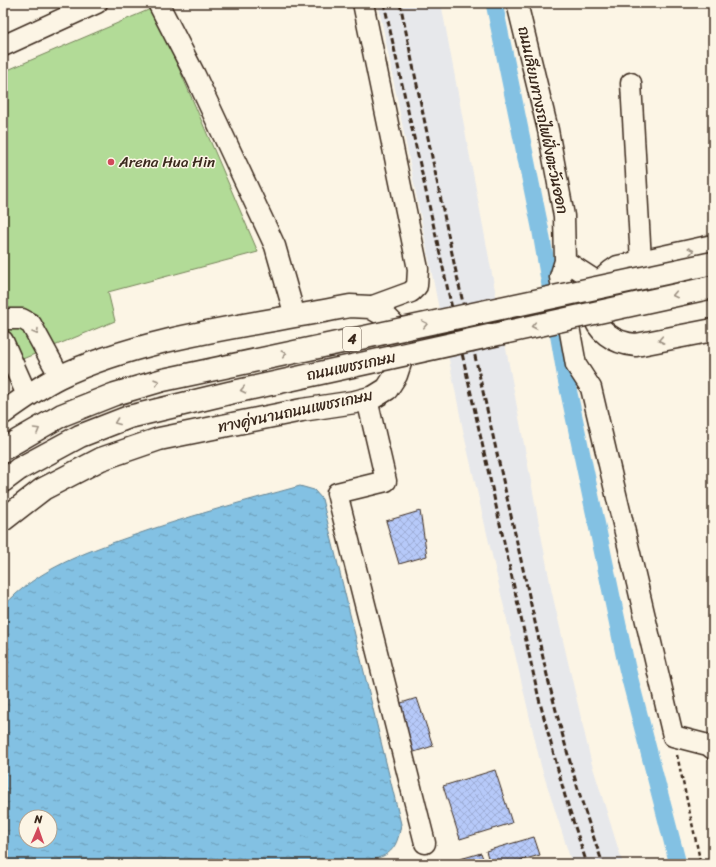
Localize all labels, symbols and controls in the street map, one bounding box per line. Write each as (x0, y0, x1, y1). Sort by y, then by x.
street label: ถนนเลียบทางรถไฟฝั่งตะวันออก (510, 24, 576, 216)
place label: Arena Hua Hin (118, 149, 215, 175)
marker: Arena Hua Hin (106, 157, 116, 167)
one-way arrow (688, 247, 694, 255)
one-way arrow (672, 291, 678, 299)
one-way arrow (422, 321, 428, 329)
one-way arrow (531, 322, 537, 330)
road number: 4 (343, 327, 361, 351)
one-way arrow (31, 328, 38, 335)
one-way arrow (658, 335, 664, 344)
street label: ถนนเพชรเกษม (304, 344, 399, 388)
one-way arrow (281, 350, 287, 358)
one-way arrow (153, 378, 160, 387)
street label: ทางคู่ขนานถนนเพชรเกษม (215, 382, 376, 440)
one-way arrow (240, 386, 246, 394)
one-way arrow (114, 417, 121, 425)
one-way arrow (33, 427, 40, 434)
north arrow (18, 809, 58, 849)
text: N (33, 810, 43, 829)

